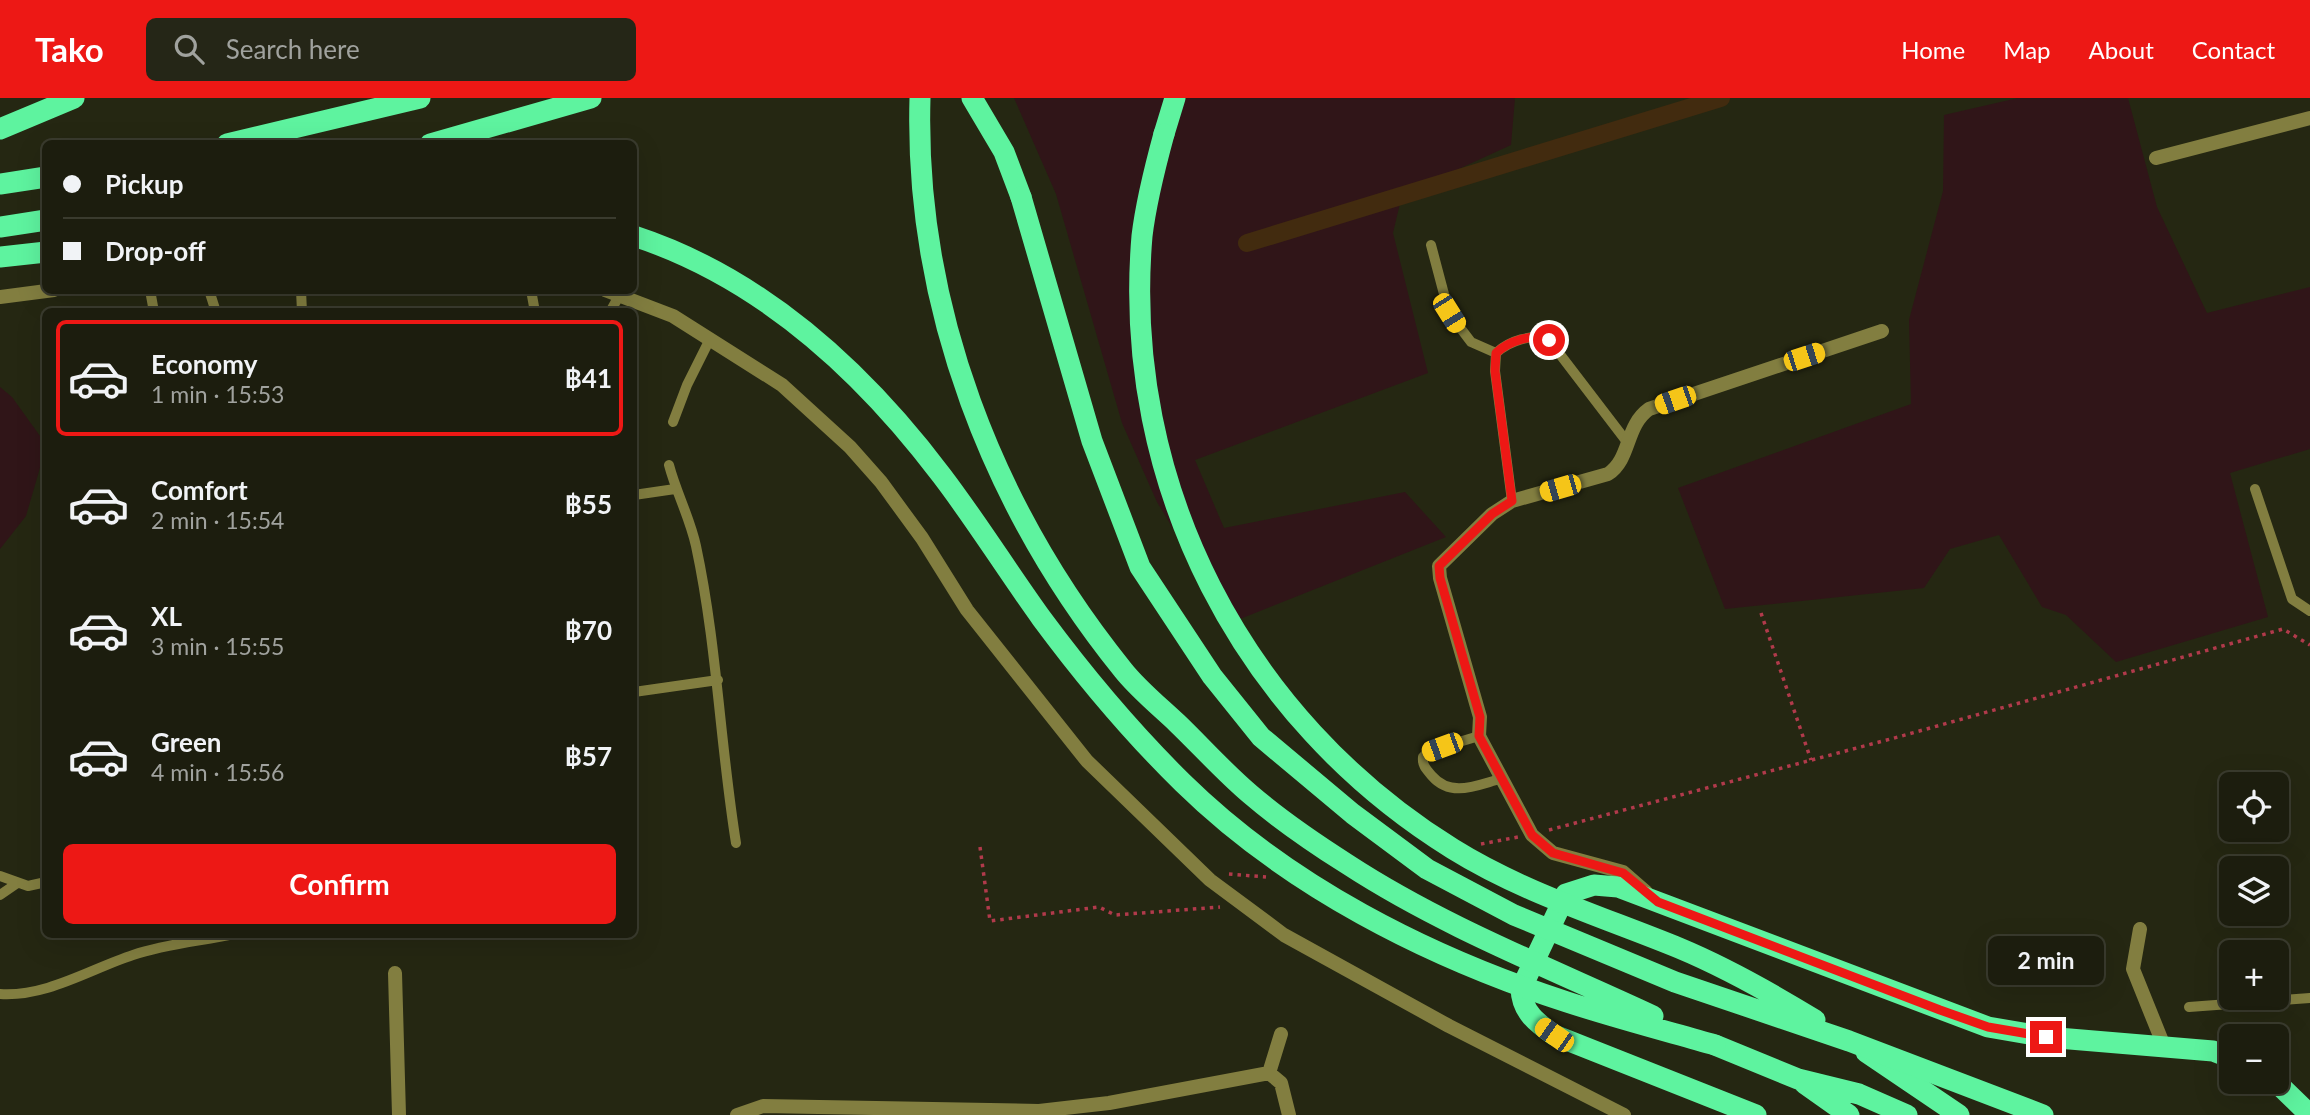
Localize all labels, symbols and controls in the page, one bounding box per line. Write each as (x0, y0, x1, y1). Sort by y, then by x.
search box (146, 18, 636, 81)
text: Tako (35, 29, 104, 69)
icon: search (170, 30, 208, 68)
text: Search here (226, 33, 360, 65)
text: Home (1901, 35, 1965, 64)
text: Map (2003, 35, 2051, 64)
text: About (2089, 35, 2154, 64)
text: Contact (2192, 35, 2275, 64)
text: Pickup (105, 168, 184, 200)
text: Drop-off (105, 235, 206, 267)
car (1429, 290, 1470, 336)
route start (1533, 324, 1565, 356)
car (1781, 341, 1828, 373)
icon: car (67, 347, 130, 410)
text: Economy (151, 348, 257, 380)
text: ฿41 (564, 362, 612, 394)
text: 1 min · 15:53 (151, 380, 284, 408)
car (1652, 383, 1699, 417)
car (1537, 472, 1584, 504)
icon: car (67, 473, 130, 536)
text: Comfort (151, 474, 248, 506)
text: ฿55 (564, 488, 612, 520)
text: 2 min · 15:54 (151, 506, 284, 534)
icon: car (67, 599, 130, 662)
text: XL (151, 600, 182, 632)
text: ฿70 (564, 614, 612, 646)
text: 3 min · 15:55 (151, 632, 284, 660)
icon: car (67, 725, 130, 788)
text: Green (151, 726, 221, 758)
car (1419, 730, 1466, 764)
text: ฿57 (564, 740, 612, 772)
text: 4 min · 15:56 (151, 758, 284, 786)
map controls (2219, 772, 2289, 1094)
button: locate (2219, 772, 2289, 842)
button: Confirm (63, 844, 616, 924)
button: layers (2219, 856, 2289, 926)
callout: 2 min (1988, 936, 2104, 984)
button: + (2219, 940, 2289, 1010)
text: 2 min (2017, 946, 2075, 974)
car (1531, 1014, 1578, 1056)
route end (2030, 1021, 2062, 1053)
button: − (2219, 1024, 2289, 1094)

